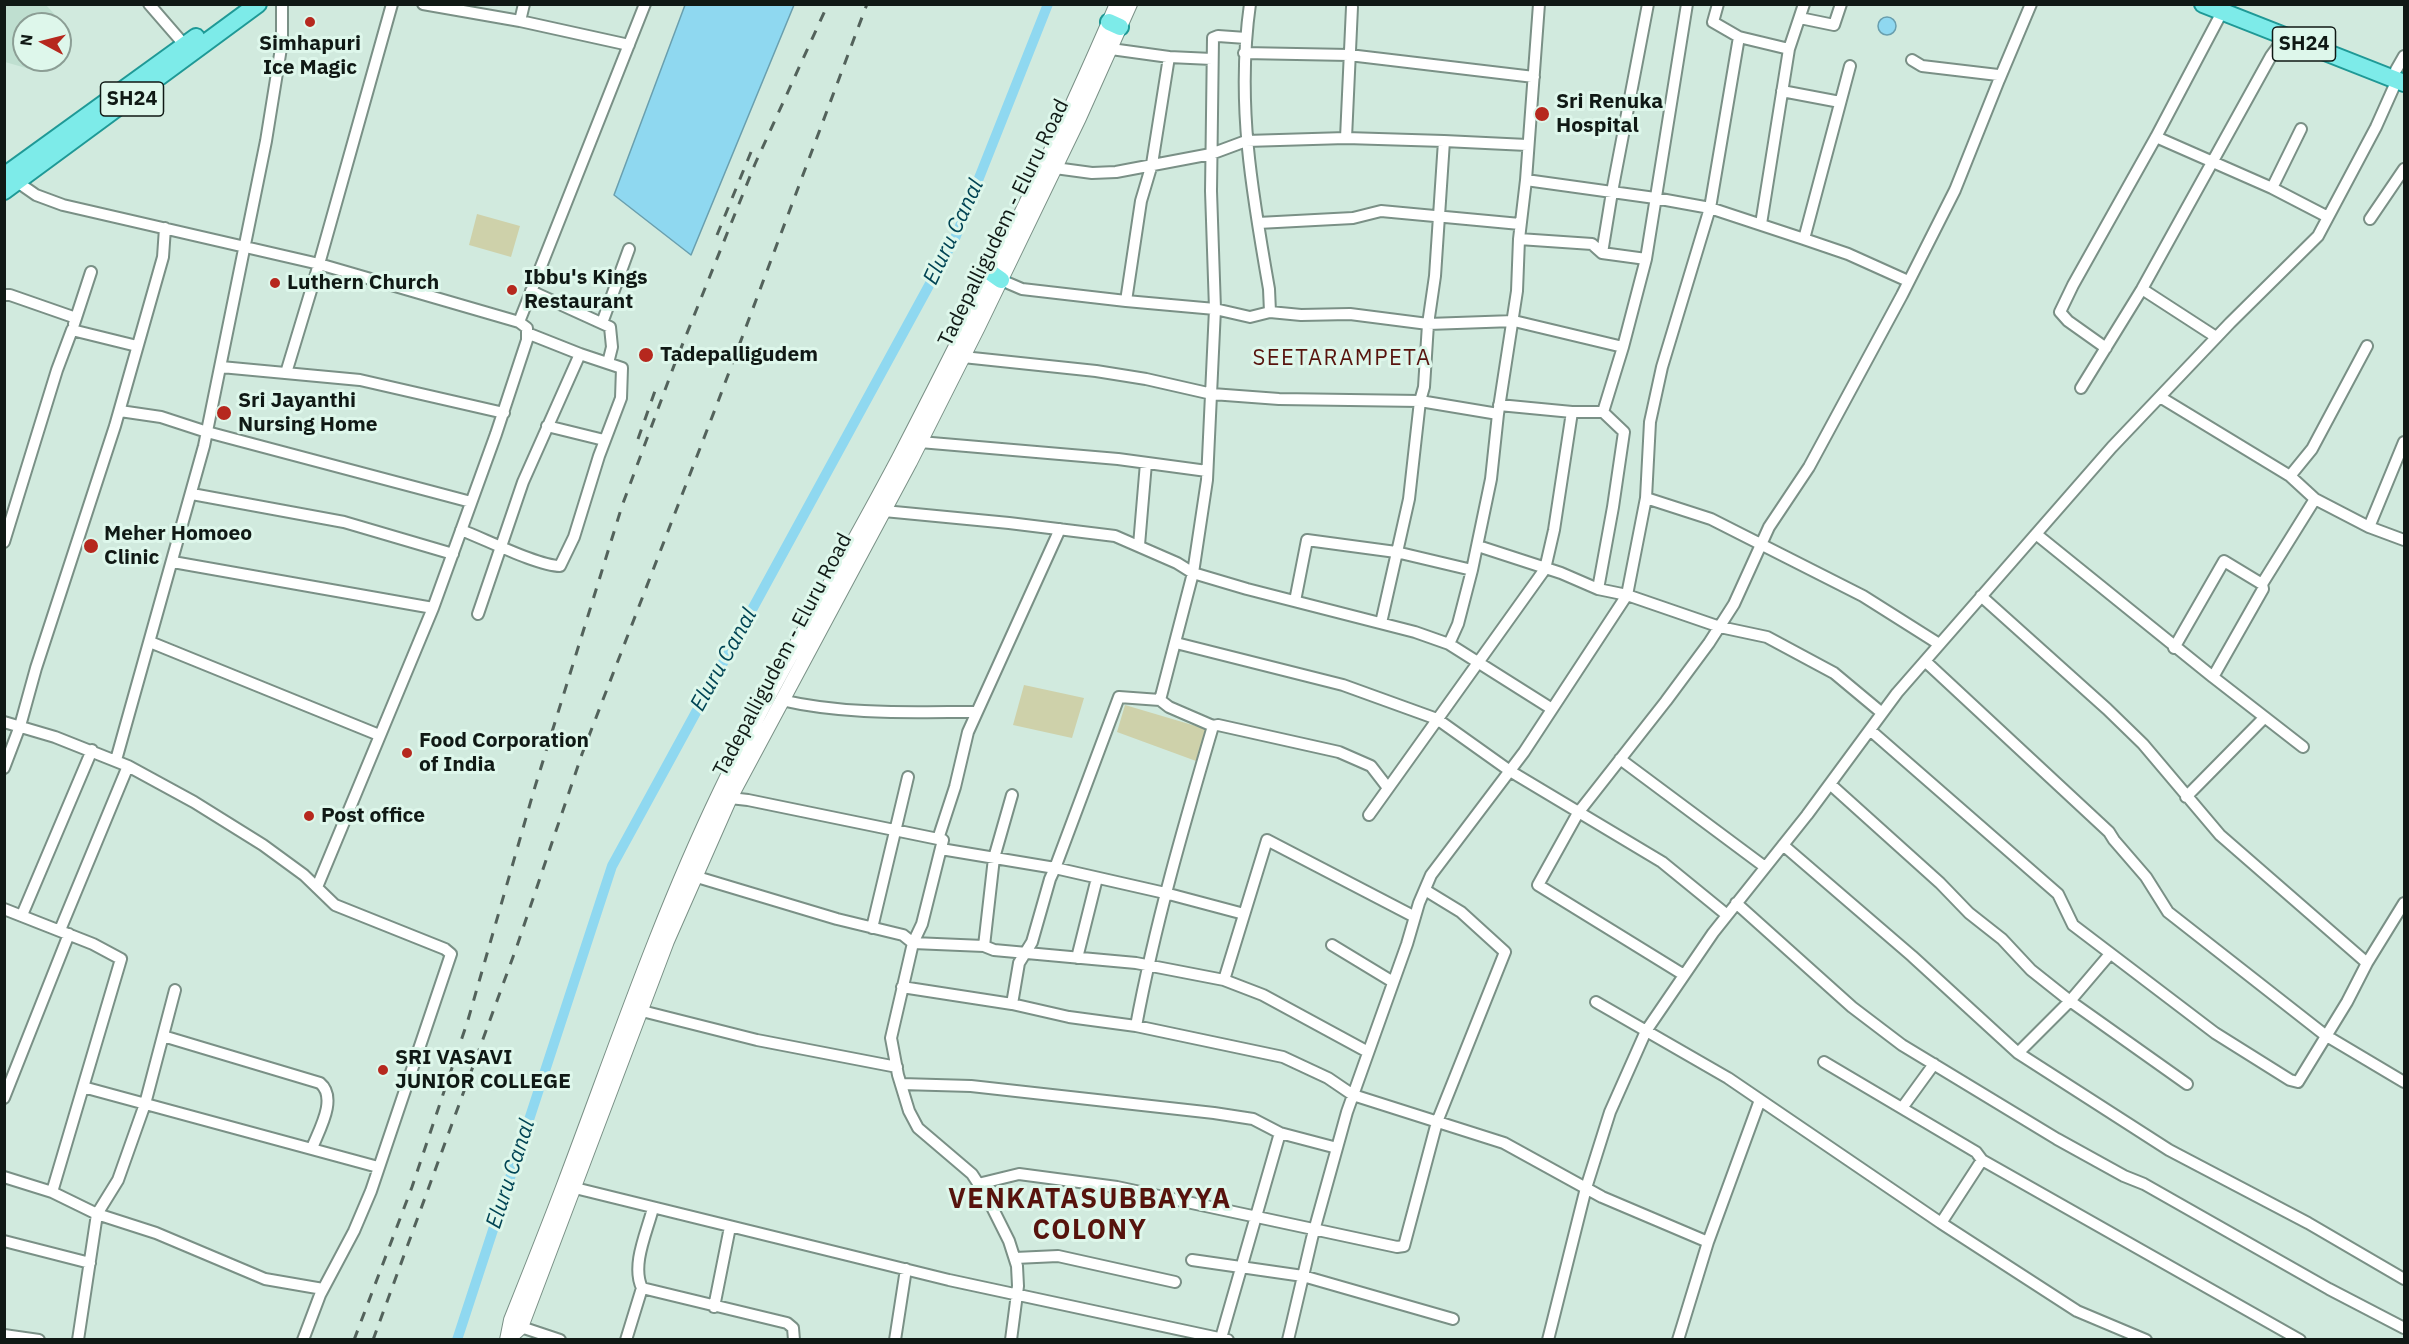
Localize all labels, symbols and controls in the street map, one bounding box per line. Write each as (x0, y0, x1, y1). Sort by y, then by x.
north arrow (12, 12, 72, 72)
marker: Simhapuri Ice Magic (303, 15, 317, 29)
road number: SH24 (2272, 27, 2336, 61)
place label: Simhapuri Ice Magic (259, 31, 361, 81)
text: N (15, 33, 37, 47)
road number: SH24 (100, 82, 164, 116)
place label: Sri Renuka Hospital (1556, 89, 1663, 139)
street label: Tadepalligudem - Eluru Road (933, 95, 1075, 351)
marker: Sri Renuka Hospital (1533, 105, 1551, 123)
water label: Eluru Canal (918, 175, 990, 289)
place label: Ibbu's Kings Restaurant (524, 265, 648, 315)
place label: Luthern Church (287, 270, 439, 296)
marker: Luthern Church (268, 276, 282, 290)
marker: Ibbu's Kings Restaurant (505, 283, 519, 297)
place label: Tadepalligudem (660, 342, 818, 368)
marker: Tadepalligudem (637, 346, 655, 364)
district label: SEETARAMPETA (1252, 346, 1432, 372)
place label: Sri Jayanthi Nursing Home (238, 388, 377, 438)
marker: Sri Jayanthi Nursing Home (215, 404, 233, 422)
place label: Meher Homoeo Clinic (104, 521, 252, 571)
street label: Tadepalligudem - Eluru Road (708, 529, 858, 781)
marker: Meher Homoeo Clinic (82, 537, 100, 555)
water label: Eluru Canal (685, 604, 763, 716)
place label: Food Corporation of India (419, 728, 589, 778)
marker: Food Corporation of India (400, 746, 414, 760)
place label: Post office (321, 803, 425, 829)
marker: Post office (302, 809, 316, 823)
place label: SRI VASAVI JUNIOR COLLEGE (395, 1045, 571, 1095)
marker: SRI VASAVI JUNIOR COLLEGE (376, 1063, 390, 1077)
water label: Eluru Canal (481, 1116, 541, 1232)
district label: VENKATASUBBAYYA COLONY (948, 1184, 1232, 1247)

